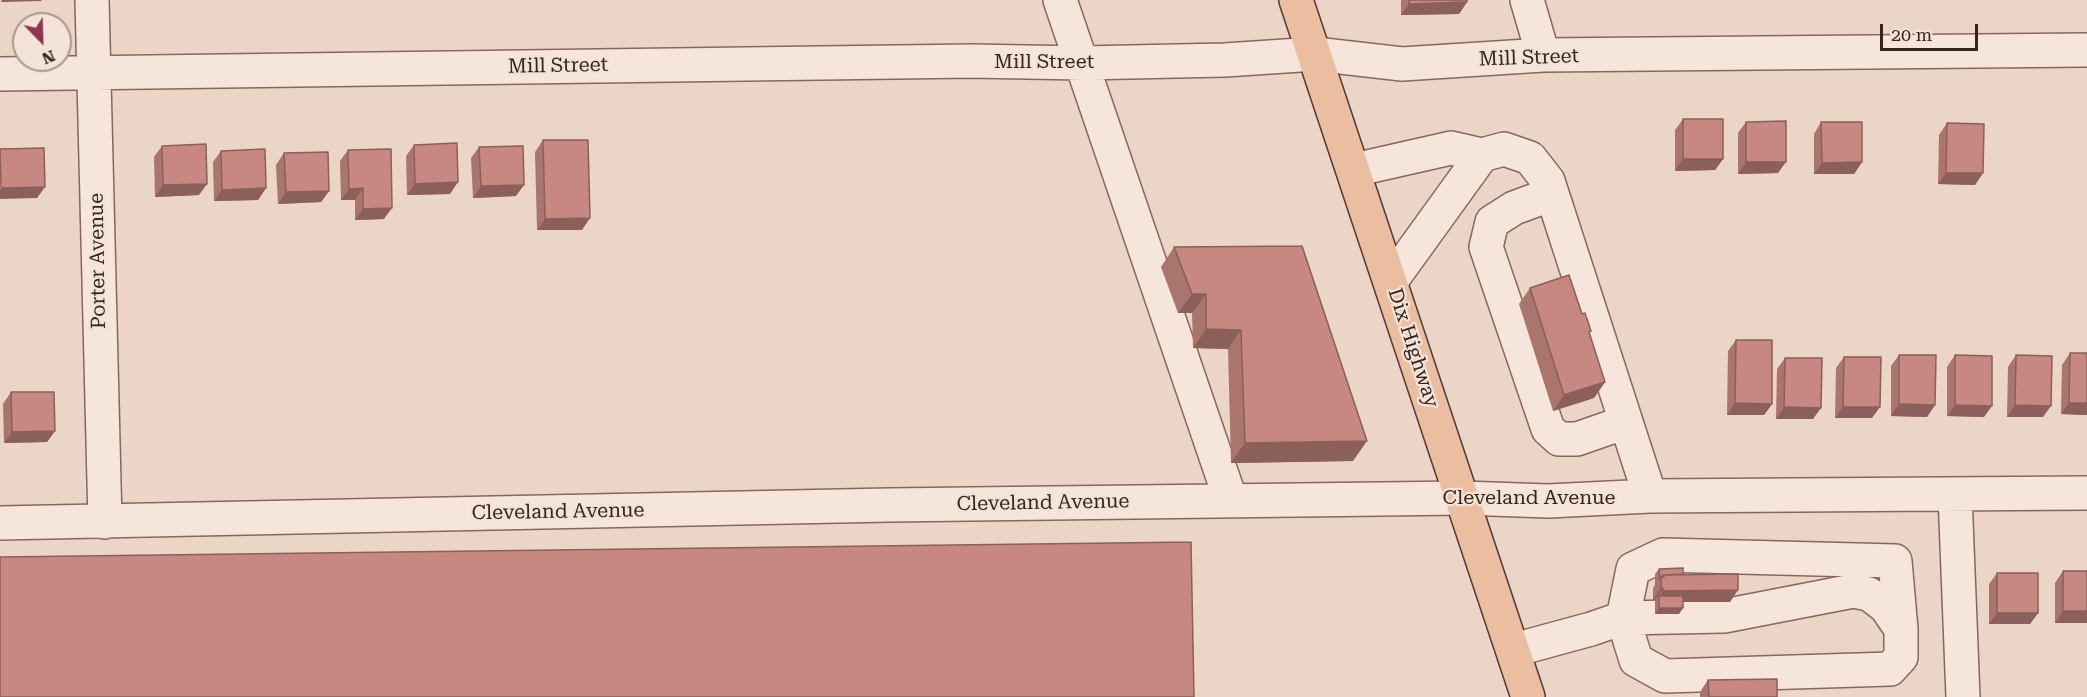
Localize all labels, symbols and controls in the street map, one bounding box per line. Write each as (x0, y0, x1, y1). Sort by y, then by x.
north arrow (12, 12, 72, 72)
scale bar (1883, 12, 1980, 50)
text: 20 m (1891, 24, 1932, 45)
street label: Mill Street (1479, 44, 1579, 72)
text: N (39, 46, 58, 68)
street label: Mill Street (994, 50, 1094, 74)
street label: Mill Street (508, 53, 608, 79)
street label: Porter Avenue (85, 193, 111, 329)
street label: Dix Highway (1382, 285, 1444, 411)
street label: Cleveland Avenue (1443, 486, 1615, 510)
street label: Cleveland Avenue (956, 489, 1130, 517)
street label: Cleveland Avenue (471, 498, 645, 526)

